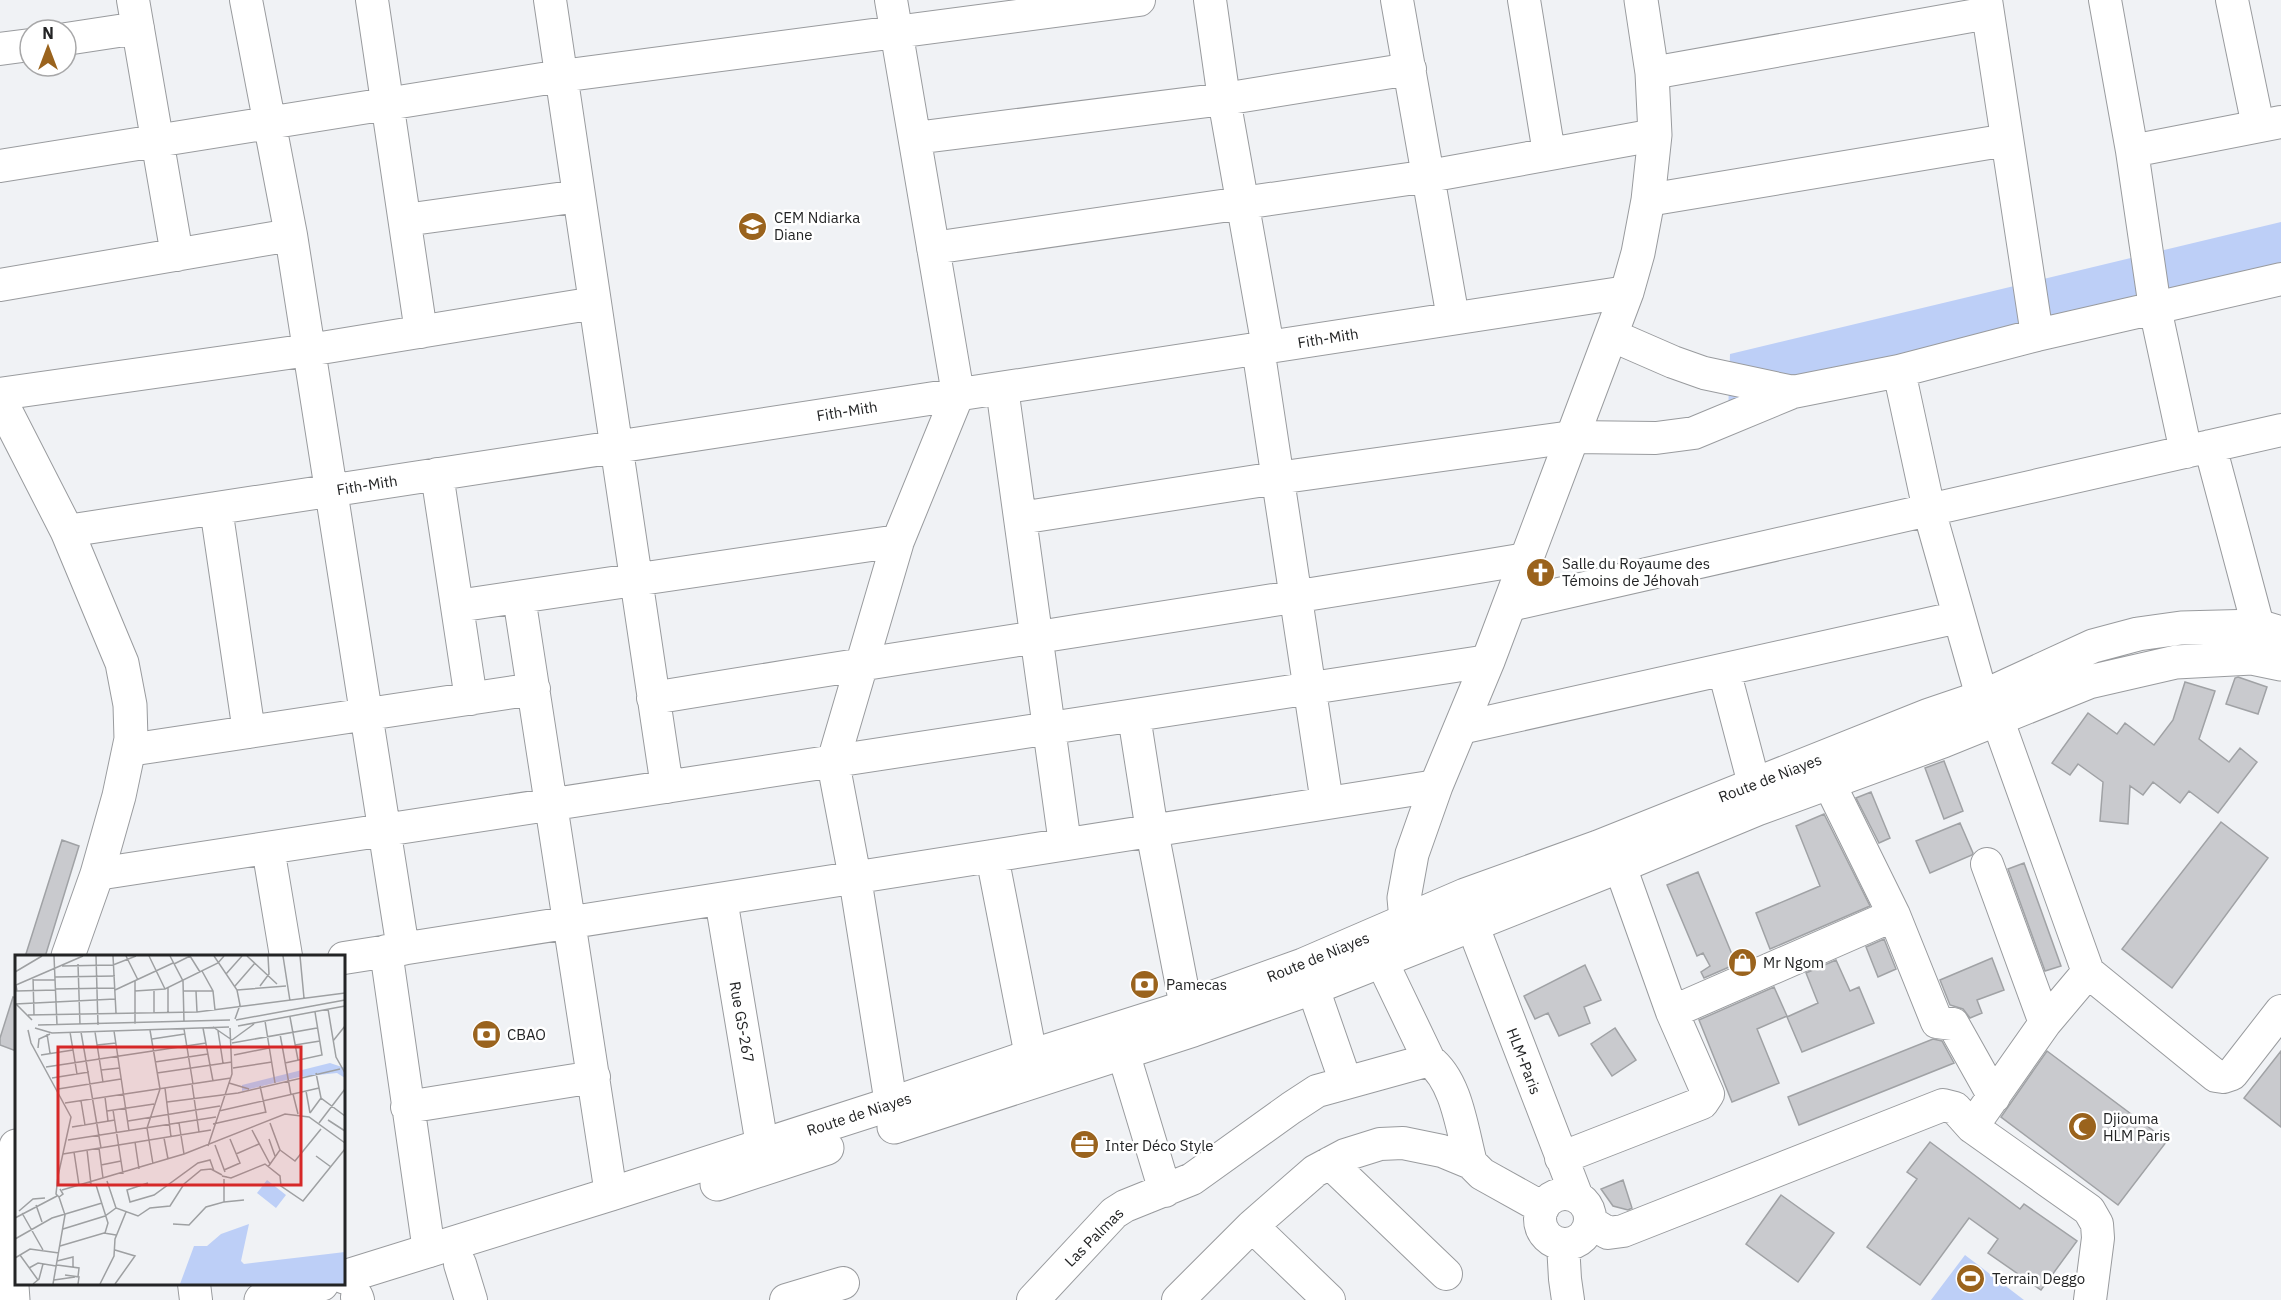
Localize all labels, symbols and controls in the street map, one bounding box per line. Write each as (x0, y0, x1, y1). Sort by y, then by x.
north arrow (18, 18, 78, 78)
text: N (42, 23, 54, 43)
place label: CEM Ndiarka Diane (774, 208, 860, 244)
school or university icon: CEM Ndiarka Diane (737, 210, 769, 242)
street label: Fith-Mith (1296, 324, 1360, 352)
street label: Fith-Mith (815, 397, 879, 425)
street label: Fith-Mith (335, 471, 399, 499)
place label: Salle du Royaume des Témoins de Jéhovah (1562, 554, 1710, 590)
church icon: Salle du Royaume des Témoins de Jéhovah (1525, 556, 1557, 588)
street label: Route de Niayes (1716, 750, 1824, 806)
street label: Route de Niayes (1264, 928, 1372, 986)
shop icon: Mr Ngom (1726, 946, 1758, 978)
place label: Mr Ngom (1763, 953, 1824, 972)
inset map (15, 955, 345, 1285)
bank icon: Pamecas (1129, 968, 1161, 1000)
place label: Pamecas (1166, 975, 1227, 994)
street label: Rue GS-267 (726, 980, 758, 1064)
bank icon: CBAO (470, 1018, 502, 1050)
place label: CBAO (507, 1025, 546, 1044)
street label: HLM-Paris (1503, 1025, 1545, 1097)
street label: Route de Niayes (804, 1088, 914, 1140)
place label: Djiouma HLM Paris (2103, 1109, 2170, 1145)
mosque icon: Djiouma HLM Paris (2066, 1111, 2098, 1143)
office icon: Inter Déco Style (1068, 1129, 1100, 1161)
place label: Inter Déco Style (1105, 1136, 1213, 1155)
street label: Las Palmas (1060, 1203, 1128, 1271)
sports icon: Terrain Deggo (1955, 1262, 1987, 1294)
place label: Terrain Deggo (1992, 1269, 2085, 1288)

